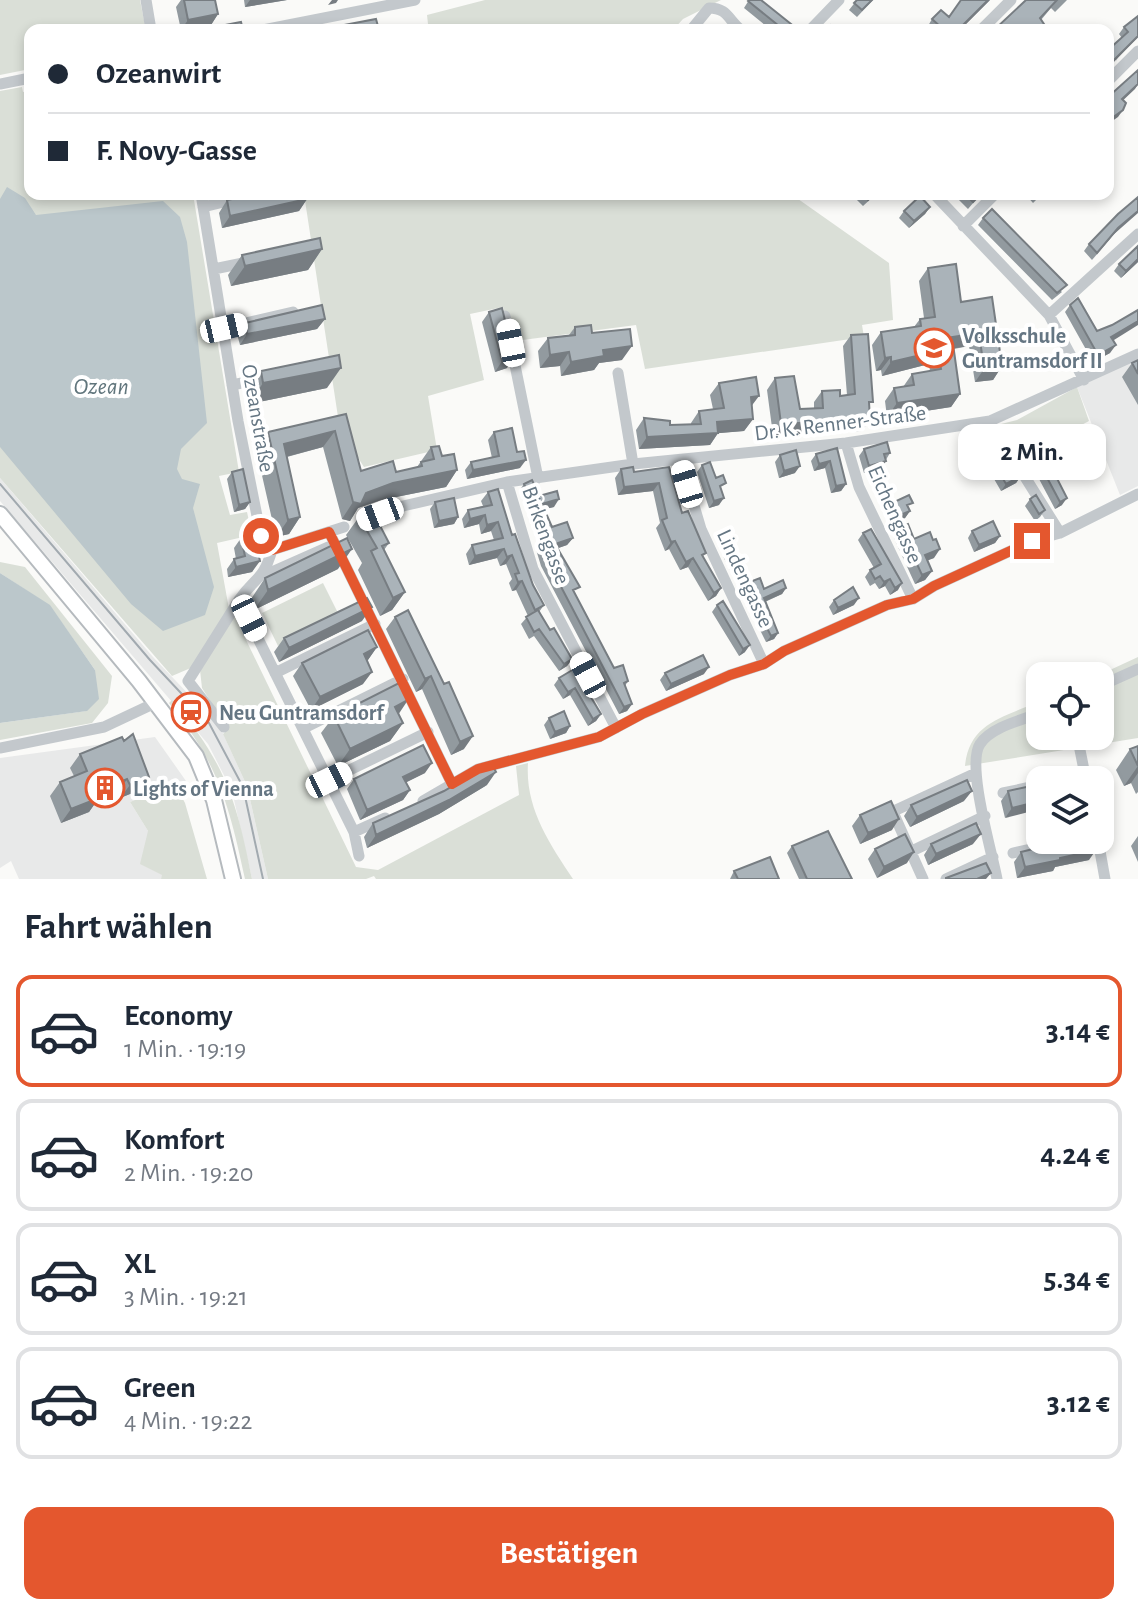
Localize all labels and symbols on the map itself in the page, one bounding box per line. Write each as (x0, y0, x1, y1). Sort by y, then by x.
car (198, 311, 250, 345)
car (495, 317, 527, 369)
place label: Volksschule Guntramsdorf II (962, 325, 1103, 372)
school or university icon: Volksschule Guntramsdorf II (913, 327, 955, 369)
street label: Ozeanstraße (238, 363, 278, 474)
water label: Ozean (73, 375, 129, 399)
street label: Dr. K. Renner-Straße (753, 402, 927, 444)
callout: 2 Min. (958, 425, 1106, 481)
car (669, 458, 705, 510)
street label: Eichengasse (864, 462, 926, 567)
street label: Birkengasse (518, 483, 574, 587)
car (353, 494, 407, 534)
route start (243, 518, 279, 554)
route end (1014, 523, 1050, 559)
street label: Lindengasse (713, 526, 777, 631)
car (228, 591, 270, 645)
car (566, 648, 610, 702)
station icon: Neu Guntramsdorf (170, 691, 212, 733)
place label: Neu Guntramsdorf (219, 702, 385, 724)
car (302, 759, 356, 801)
building icon: Lights of Vienna (84, 767, 126, 809)
place label: Lights of Vienna (133, 778, 274, 800)

